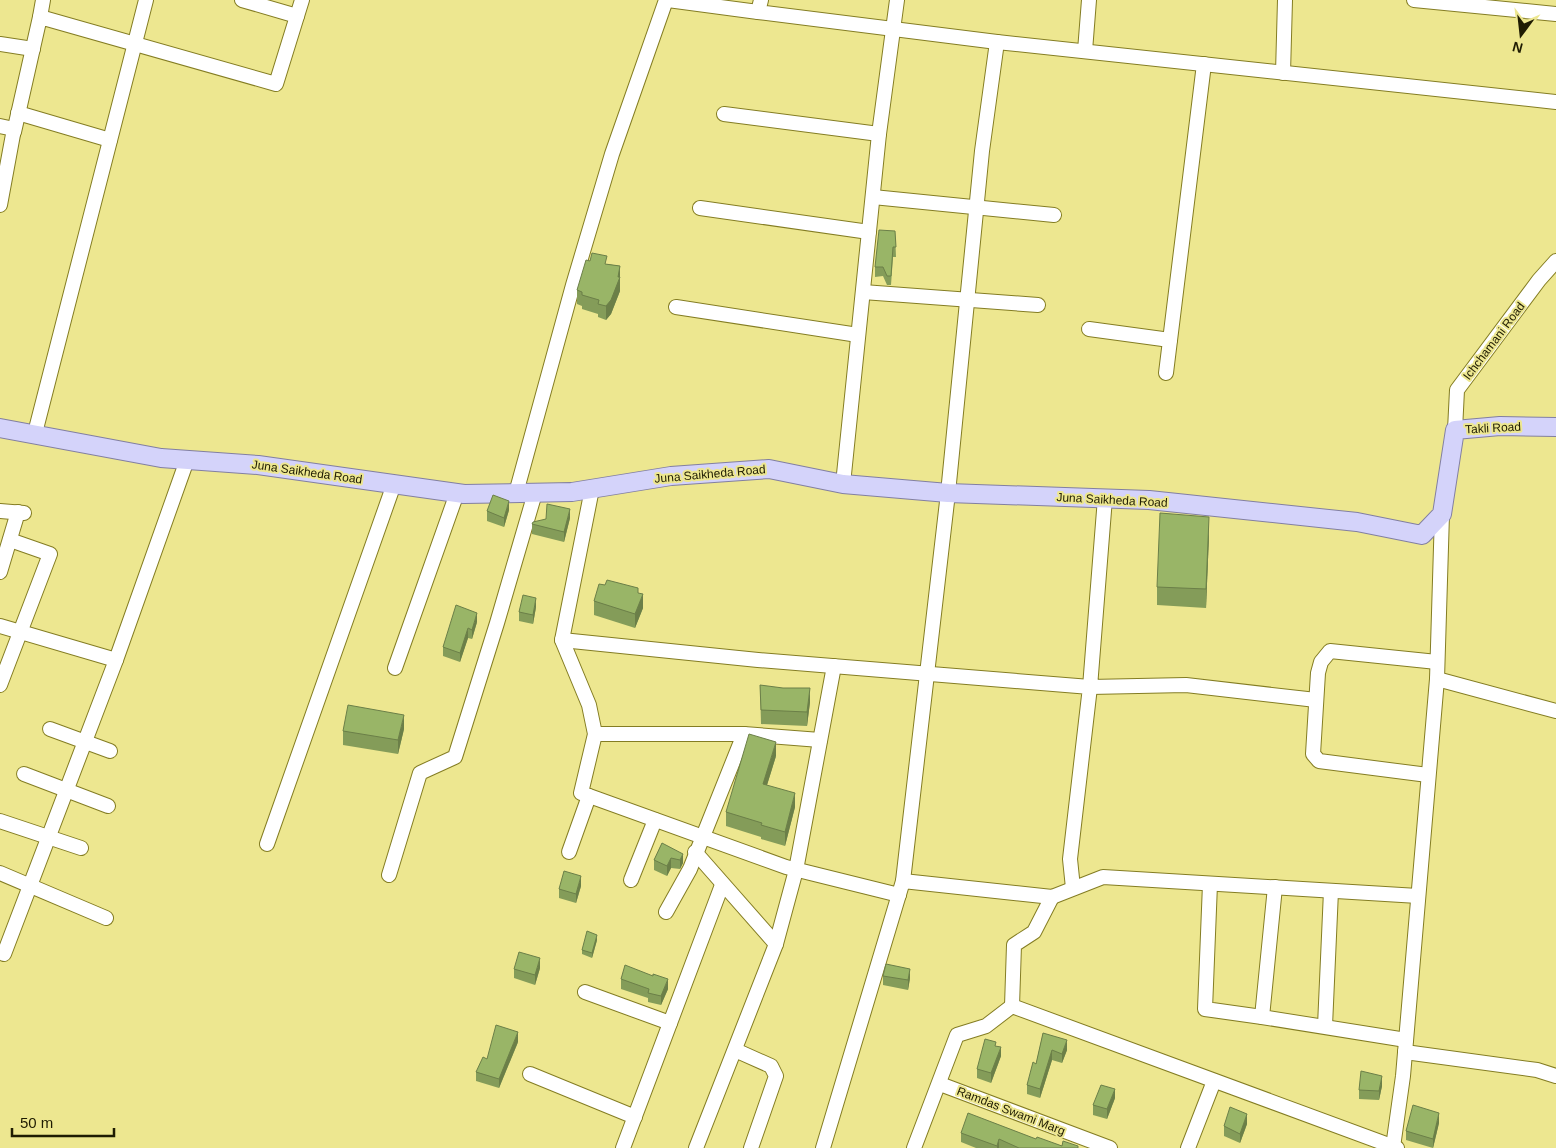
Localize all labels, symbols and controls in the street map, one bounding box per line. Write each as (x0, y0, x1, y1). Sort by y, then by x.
north arrow (1496, 10, 1546, 60)
text: N (1511, 39, 1525, 57)
street label: Ichchamani Road (1460, 299, 1528, 383)
street label: Takli Road (1465, 420, 1521, 436)
street label: Juna Saikheda Road (251, 457, 363, 487)
street label: Juna Saikheda Road (654, 462, 766, 486)
street label: Juna Saikheda Road (1056, 490, 1168, 510)
street label: Ramdas Swami Marg (955, 1084, 1067, 1138)
scale bar (12, 1106, 115, 1138)
text: 50 m (20, 1114, 53, 1131)

